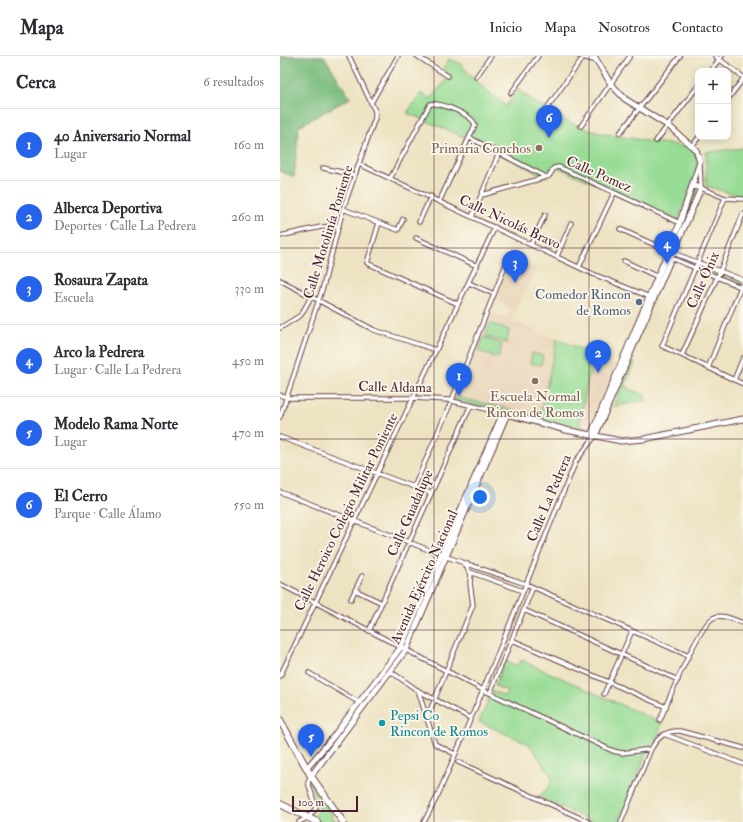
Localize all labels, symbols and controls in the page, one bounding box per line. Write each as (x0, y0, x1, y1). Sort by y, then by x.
text: Mapa (20, 16, 64, 40)
text: Inicio (489, 19, 522, 36)
text: Mapa (544, 19, 576, 36)
text: Nosotros (598, 19, 650, 36)
text: Contacto (672, 19, 723, 36)
map controls (695, 68, 731, 140)
button: + (695, 68, 731, 104)
text: Cerca (16, 72, 56, 93)
text: 6 resultados (203, 74, 264, 90)
button: − (695, 104, 731, 140)
pin: 6 (536, 105, 562, 138)
text: 40 Aniversario Normal (54, 127, 191, 146)
text: 1 (27, 137, 31, 153)
text: 160 m (233, 137, 264, 153)
place label: Primaria Conchos (431, 140, 531, 157)
marker: Primaria Conchos (534, 143, 544, 153)
text: Lugar (54, 146, 87, 162)
street label: Calle Pomez (564, 152, 635, 196)
street label: Calle Motolinía Poniente (300, 163, 356, 301)
street label: Calle Nicolás Bravo (457, 191, 564, 253)
text: Alberca Deportiva (54, 199, 162, 218)
text: 2 (26, 209, 32, 225)
text: 260 m (231, 209, 264, 225)
text: Deportes · Calle La Pedrera (54, 218, 196, 234)
pin: 4 (654, 231, 680, 264)
street label: Calle Ónix (683, 248, 723, 311)
pin: 3 (502, 250, 528, 283)
text: Rosaura Zapata (54, 271, 148, 290)
text: 3 (27, 281, 32, 297)
text: 330 m (235, 281, 264, 297)
place label: Comedor Rincon de Romos (535, 286, 631, 319)
text: Escuela (54, 290, 94, 306)
marker: Comedor Rincon de Romos (634, 297, 644, 307)
pin: 2 (585, 340, 611, 373)
text: Arco la Pedrera (54, 343, 144, 362)
text: 4 (25, 353, 33, 369)
text: 450 m (232, 353, 264, 369)
text: Lugar · Calle La Pedrera (54, 362, 181, 378)
pin: 1 (446, 363, 472, 396)
marker: Escuela Normal Rincon de Romos (530, 376, 540, 386)
street label: Calle Aldama (358, 378, 432, 396)
place label: Escuela Normal Rincon de Romos (486, 388, 584, 421)
street label: Calle Heroico Colegio Militar Poniente (291, 410, 402, 614)
text: Modelo Rama Norte (54, 415, 178, 434)
text: 5 (26, 425, 32, 441)
text: 470 m (232, 425, 264, 441)
text: Lugar (54, 434, 87, 450)
street label: Calle La Pedrera (523, 452, 575, 544)
street label: Calle Guadalupe (383, 467, 438, 559)
text: El Cerro (54, 487, 107, 506)
your location (470, 487, 490, 507)
text: 6 (26, 497, 32, 513)
text: 550 m (233, 497, 264, 513)
text: Parque · Calle Álamo (54, 506, 161, 522)
street label: Avenida Ejército Nacional (386, 507, 461, 648)
place label: Pepsi Co Rincon de Romos (390, 707, 488, 740)
marker: Pepsi Co Rincon de Romos (377, 718, 387, 728)
pin: 5 (298, 724, 324, 757)
scale bar (292, 794, 358, 813)
text: 100 m (298, 796, 324, 809)

